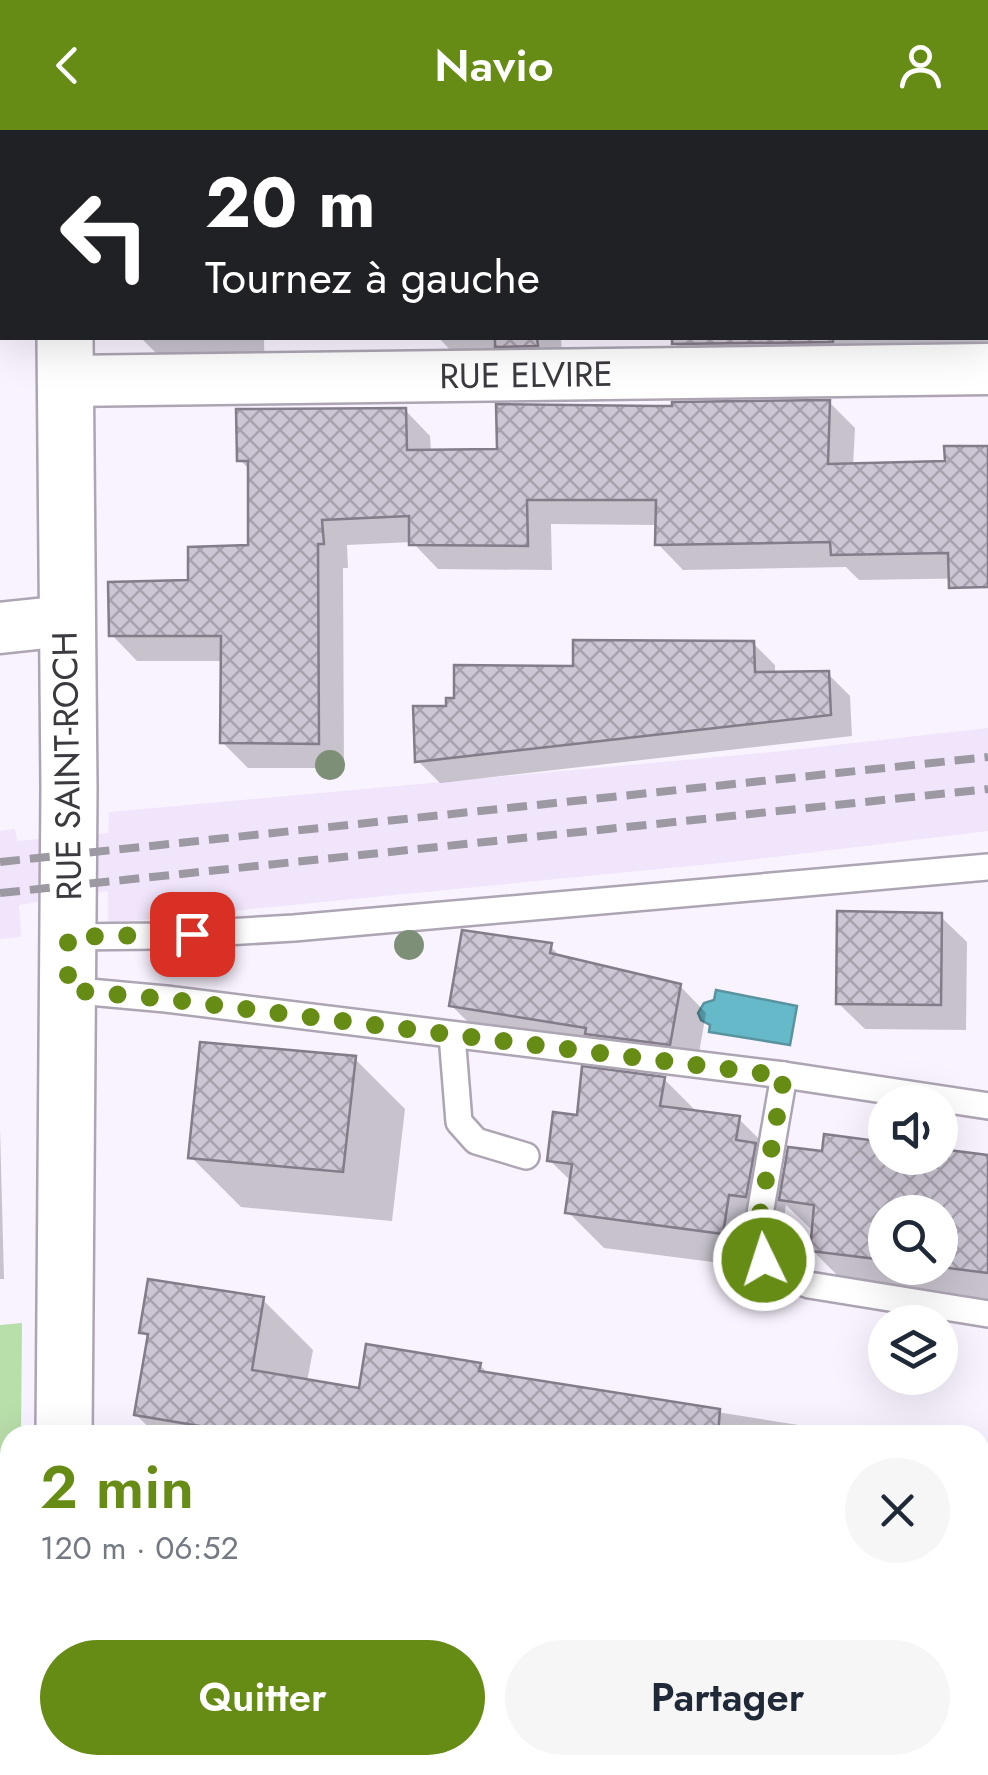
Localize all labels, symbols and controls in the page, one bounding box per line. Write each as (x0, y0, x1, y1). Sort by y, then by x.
text: Navio (434, 33, 554, 98)
icon: back (40, 38, 95, 93)
icon: person (893, 38, 948, 93)
text: 20 m (205, 152, 376, 253)
icon: left (40, 170, 170, 300)
text: Tournez à gauche (205, 245, 540, 310)
street label: RUE ELVIRE (439, 349, 613, 401)
street label: RUE SAINT-ROCH (40, 631, 94, 901)
pin (150, 892, 235, 977)
icon: arrive (165, 907, 220, 962)
map controls (868, 1085, 958, 1395)
button: sound (868, 1085, 958, 1175)
button: search (868, 1195, 958, 1285)
position arrow (712, 1208, 816, 1312)
button: layers (868, 1305, 958, 1395)
text: 2 min (40, 1444, 194, 1531)
button: close (845, 1458, 950, 1563)
text: 120 m · 06:52 (40, 1525, 239, 1571)
button: Quitter (40, 1640, 485, 1755)
button: Partager (505, 1640, 950, 1755)

